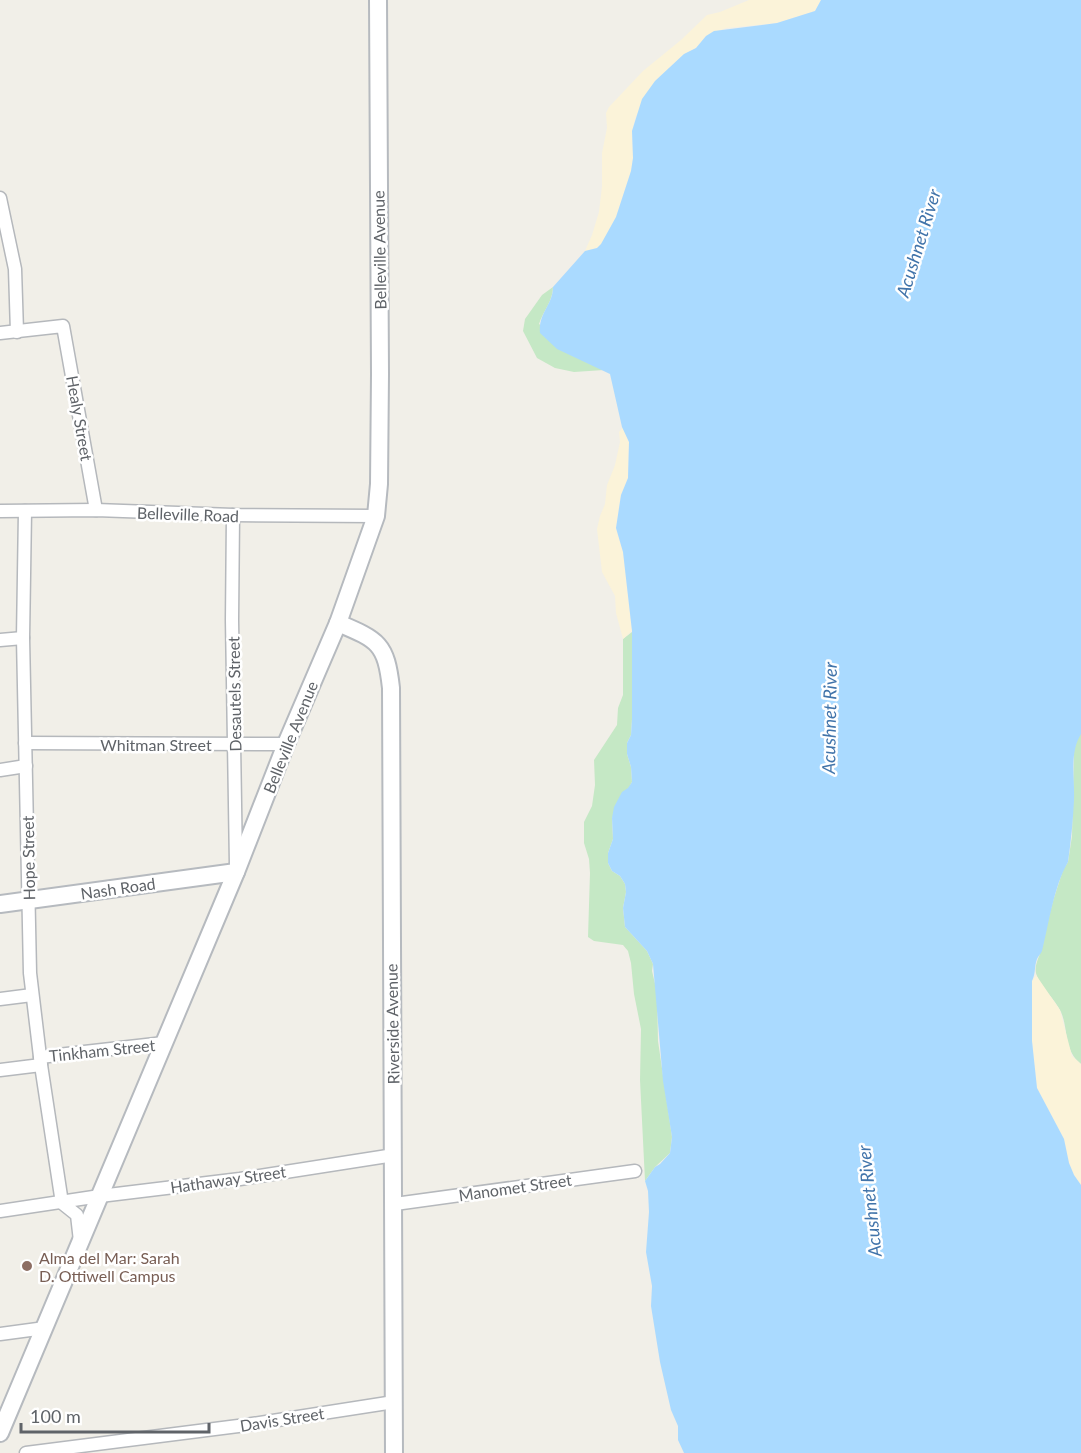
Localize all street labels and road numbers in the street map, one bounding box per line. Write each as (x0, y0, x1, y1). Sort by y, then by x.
street label: Belleville Avenue (368, 190, 390, 310)
street label: Healy Street (63, 374, 97, 462)
street label: Belleville Road (137, 503, 239, 525)
street label: Desautels Street (223, 636, 245, 752)
street label: Belleville Avenue (259, 678, 321, 796)
street label: Whitman Street (100, 735, 212, 754)
street label: Hope Street (18, 815, 38, 901)
street label: Nash Road (79, 873, 157, 903)
street label: Riverside Avenue (381, 963, 403, 1085)
street label: Tinkham Street (48, 1035, 156, 1065)
street label: Hathaway Street (169, 1161, 287, 1197)
street label: Manomet Street (457, 1170, 573, 1204)
street label: Davis Street (239, 1403, 326, 1435)

